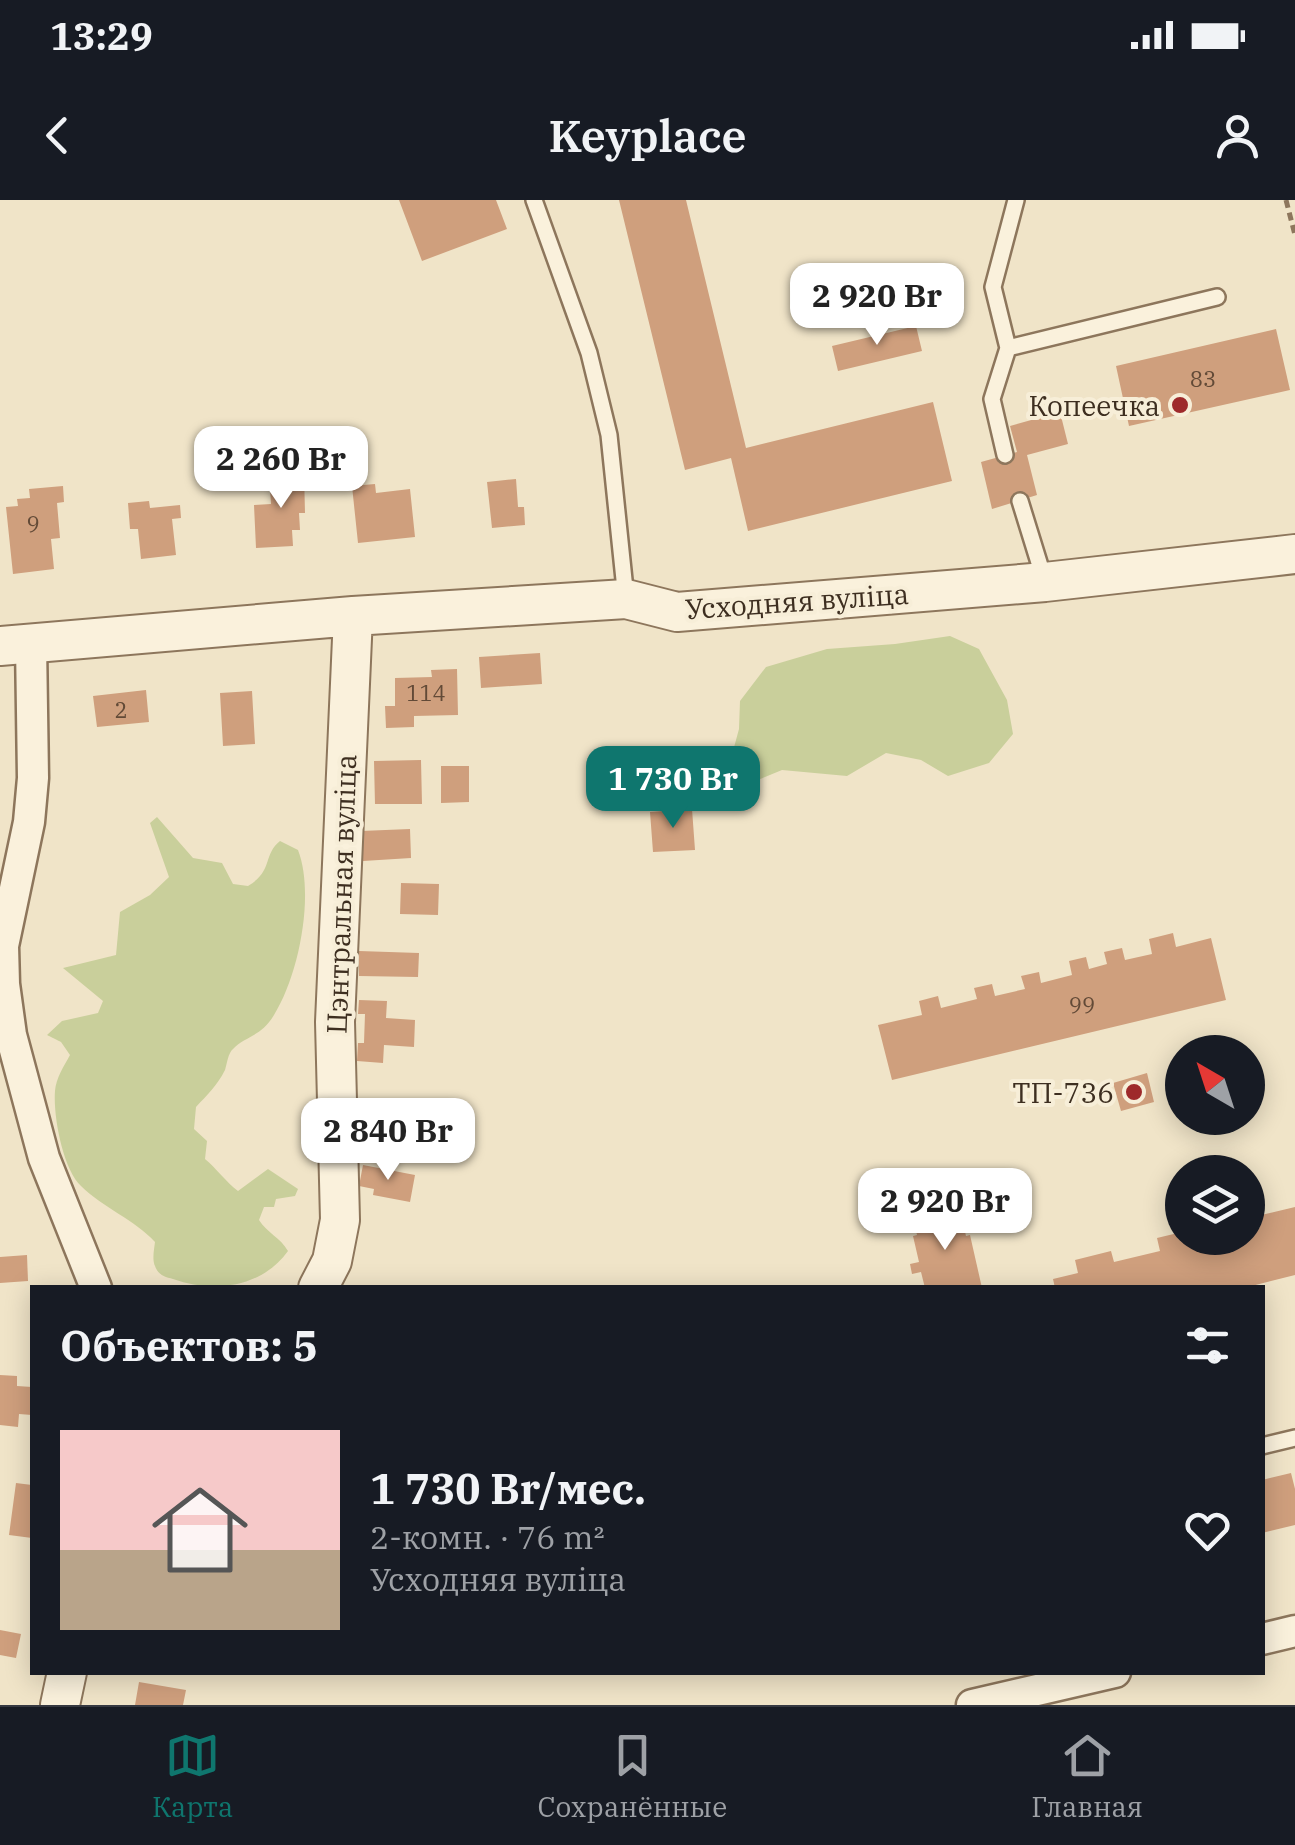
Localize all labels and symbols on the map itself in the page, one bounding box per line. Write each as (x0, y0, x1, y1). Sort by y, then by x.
pin: 2 920 Br (774, 263, 980, 348)
house number: 83 (1190, 364, 1216, 393)
place label: Копеечка (1028, 387, 1160, 424)
marker: Копеечка (1169, 394, 1191, 416)
pin: 2 260 Br (178, 426, 384, 511)
house number: 9 (26, 509, 40, 538)
street label: Усходняя вуліца (684, 575, 910, 627)
house number: 114 (406, 678, 446, 707)
house number: 2 (114, 695, 128, 724)
pin: 1 730 Br (570, 746, 776, 831)
street label: Цэнтральная вуліца (318, 754, 364, 1034)
house number: 99 (1069, 990, 1095, 1019)
north arrow (1165, 1035, 1265, 1135)
place label: ТП-736 (1012, 1074, 1114, 1111)
marker: ТП-736 (1123, 1081, 1145, 1103)
pin: 2 840 Br (285, 1098, 491, 1183)
pin: 2 920 Br (842, 1168, 1048, 1253)

